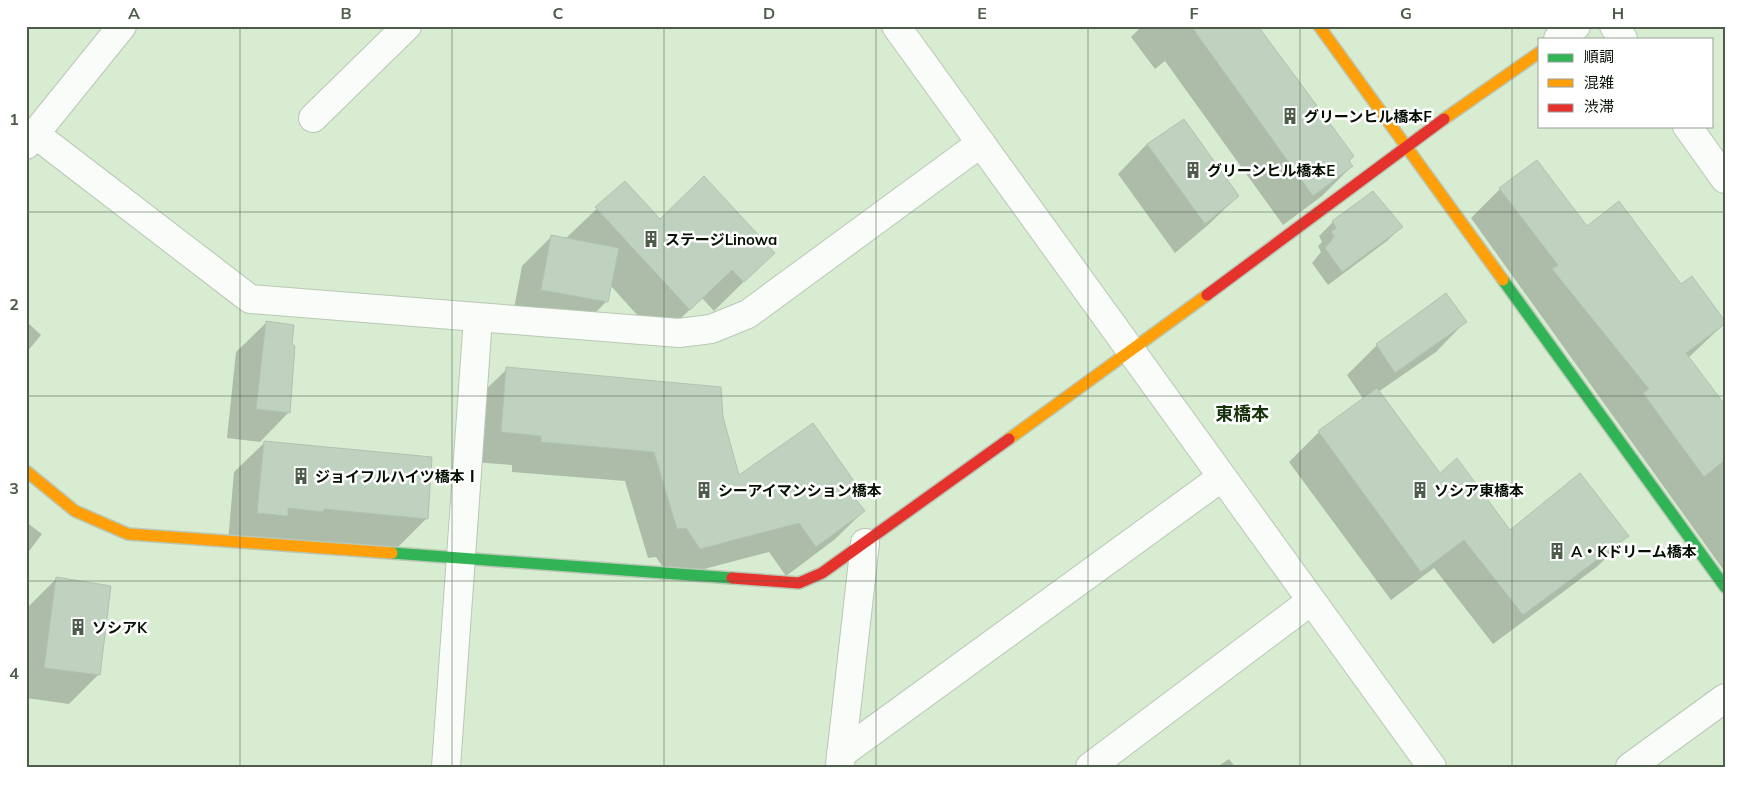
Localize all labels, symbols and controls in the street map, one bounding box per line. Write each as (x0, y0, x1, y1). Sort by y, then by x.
text: A (128, 3, 140, 23)
text: B (340, 3, 352, 23)
text: C (553, 3, 564, 23)
text: D (763, 3, 775, 23)
text: E (977, 3, 987, 23)
text: F (1189, 3, 1199, 23)
text: G (1400, 3, 1412, 23)
text: H (1612, 3, 1624, 23)
legend (1538, 38, 1714, 128)
text: 順調 (1584, 47, 1614, 66)
text: 混雑 (1584, 73, 1614, 92)
text: 渋滞 (1584, 97, 1614, 116)
building icon: グリーンヒル橋本F (1280, 106, 1300, 126)
place label: グリーンヒル橋本F (1304, 107, 1432, 126)
text: 1 (9, 109, 19, 129)
building icon: グリーンヒル橋本E (1183, 160, 1203, 180)
place label: グリーンヒル橋本E (1207, 161, 1335, 180)
building icon: ステージLinowa (641, 229, 661, 249)
place label: ステージLinowa (665, 230, 777, 249)
text: 2 (9, 294, 19, 314)
district label: 東橋本 (1215, 402, 1269, 425)
building icon: ジョイフルハイツ橋本Ⅰ (291, 466, 311, 486)
place label: ジョイフルハイツ橋本Ⅰ (315, 467, 480, 486)
text: 3 (9, 478, 19, 498)
building icon: シーアイマンション橋本 (694, 480, 714, 500)
building icon: ソシア東橋本 (1410, 480, 1430, 500)
place label: シーアイマンション橋本 (718, 481, 882, 500)
place label: ソシア東橋本 (1434, 481, 1524, 500)
building icon: A・Kドリーム橋本 (1547, 541, 1567, 561)
place label: A・Kドリーム橋本 (1571, 542, 1697, 561)
building icon: ソシアK (68, 617, 88, 637)
place label: ソシアK (92, 618, 148, 637)
text: 4 (9, 663, 19, 683)

